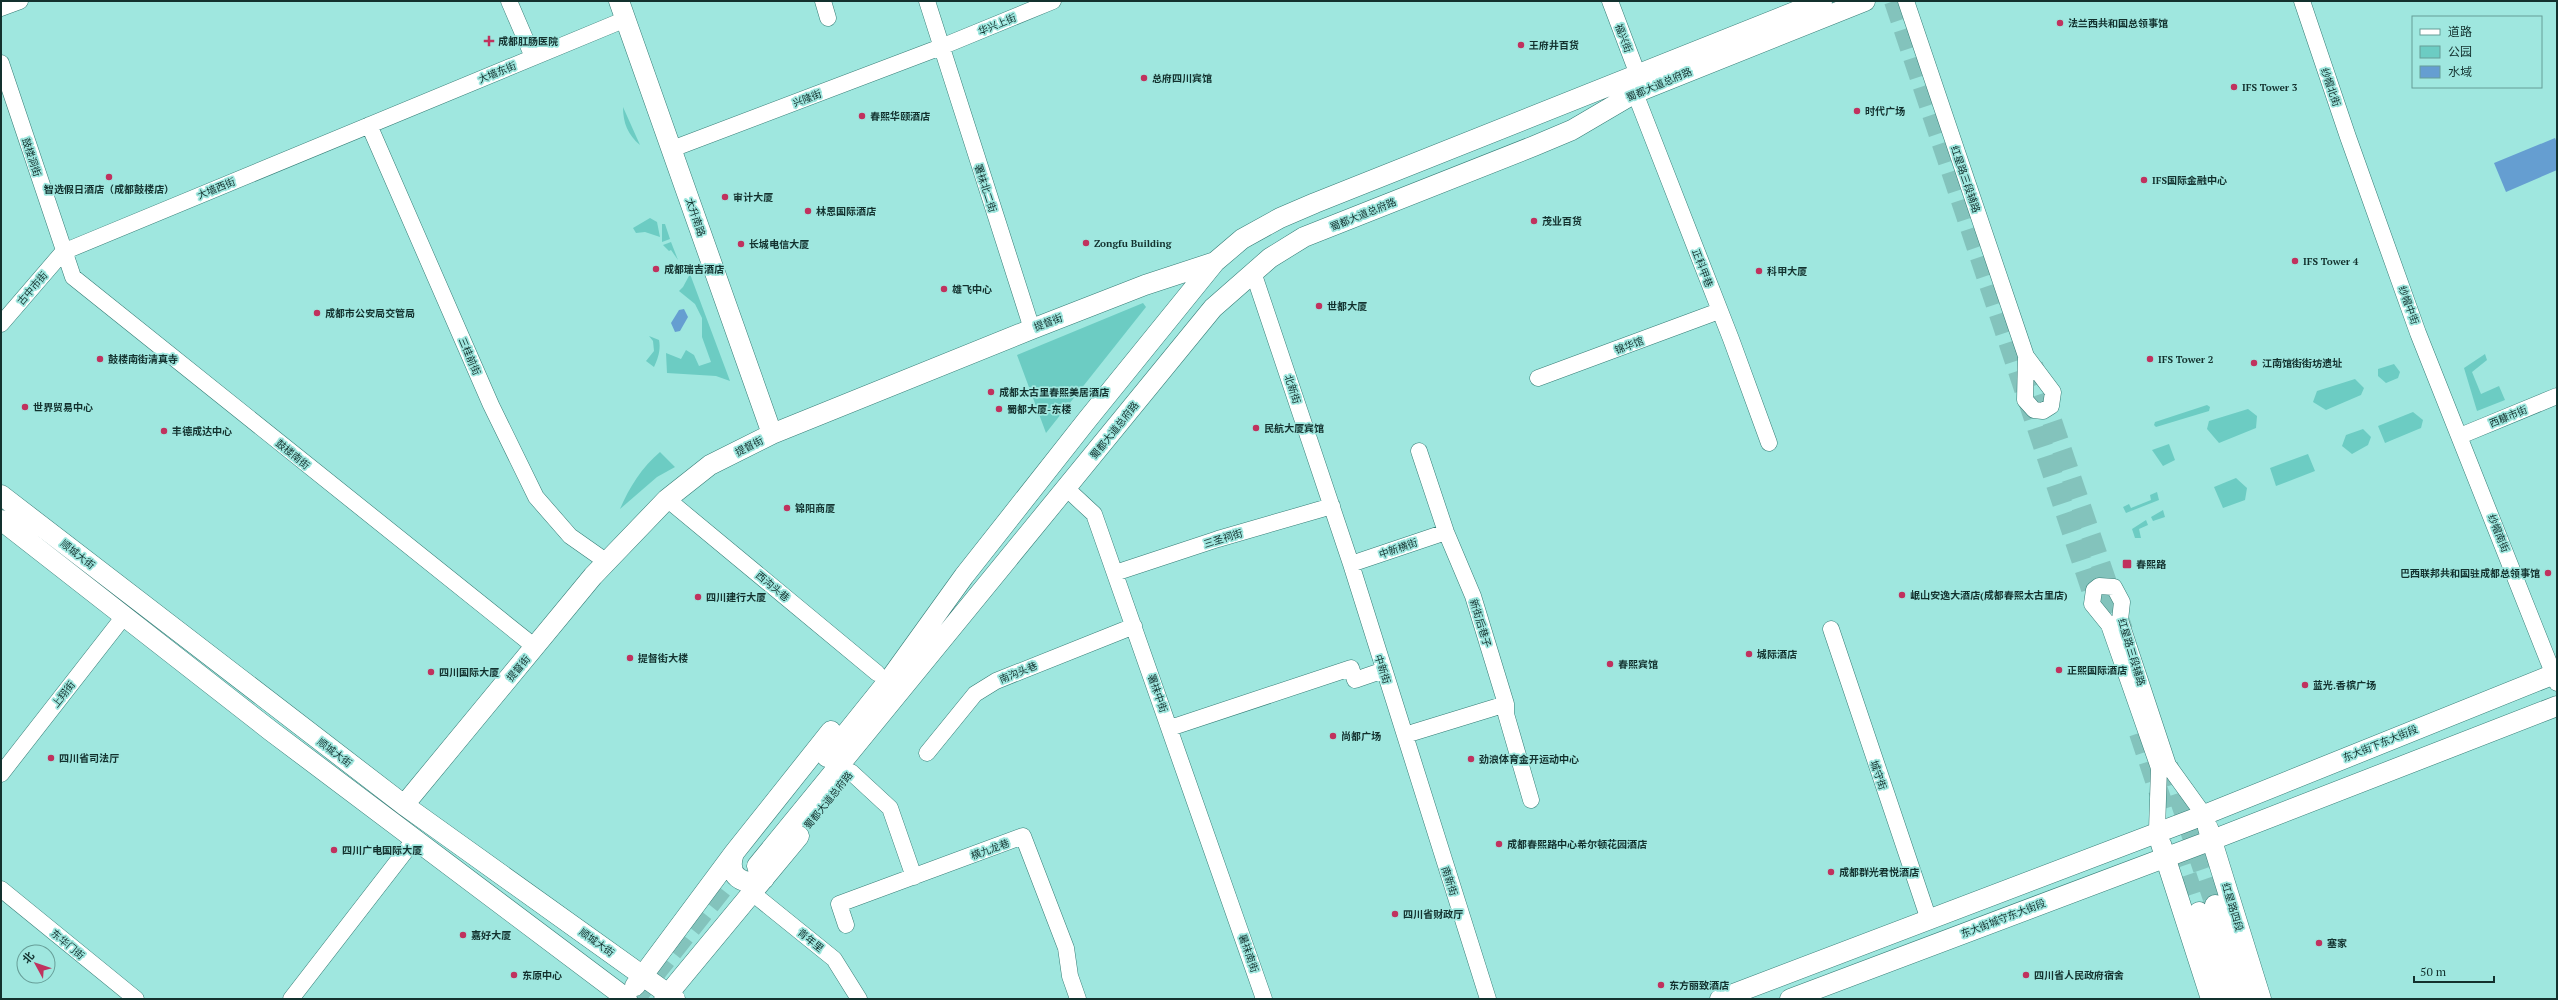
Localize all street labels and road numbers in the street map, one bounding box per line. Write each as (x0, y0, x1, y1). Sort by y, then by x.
street label: 华兴上街 (976, 11, 1018, 38)
street label: 福兴街 (1612, 22, 1635, 55)
street label: 大墙东街 (476, 59, 518, 86)
street label: 蜀都大道总府路 (1624, 65, 1694, 104)
street label: 纱帽北街 (2318, 66, 2343, 108)
street label: 兴隆街 (791, 87, 824, 110)
street label: 鼓楼洞街 (19, 136, 44, 178)
street label: 红星路三段辅路 (1948, 144, 1983, 214)
street label: 署袜北二街 (972, 162, 999, 214)
street label: 大墙西街 (195, 175, 237, 202)
street label: 蜀都大道总府路 (1328, 195, 1398, 234)
street label: 太升南路 (683, 196, 708, 238)
street label: 正科甲巷 (1689, 247, 1716, 289)
street label: 古中市街 (14, 269, 50, 308)
street label: 纱帽中街 (2396, 284, 2421, 326)
street label: 提督街 (1032, 311, 1065, 334)
street label: 锦华馆 (1613, 334, 1645, 357)
street label: 三桂前街 (456, 335, 483, 377)
street label: 北新街 (1282, 373, 1303, 405)
street label: 蜀都大道总府路 (1087, 399, 1141, 462)
street label: 西糠市街 (2487, 403, 2529, 430)
street label: 提督街 (733, 434, 766, 459)
street label: 鼓楼南街 (273, 437, 312, 472)
street label: 纱帽南街 (2485, 512, 2512, 554)
street label: 三圣祠街 (1202, 526, 1244, 551)
street label: 中新横街 (1377, 536, 1419, 561)
street label: 顺城大街 (58, 537, 97, 572)
street label: 西沟头巷 (753, 569, 792, 604)
street label: 新街后巷子 (1467, 597, 1494, 649)
street label: 红星路三段辅路 (2115, 617, 2148, 688)
street label: 提督街 (504, 653, 533, 684)
street label: 中新街 (1372, 653, 1393, 685)
street label: 南沟头巷 (997, 659, 1039, 686)
street label: 署袜中街 (1145, 672, 1170, 714)
street label: 上翔街 (49, 678, 78, 710)
street label: 东大街下东大街段 (2341, 722, 2420, 764)
street label: 顺城大街 (315, 735, 355, 770)
street label: 城守街 (1867, 759, 1890, 791)
street label: 蜀都大道总府路 (801, 769, 855, 832)
street label: 横九龙巷 (969, 837, 1011, 862)
street label: 南新街 (1439, 865, 1460, 897)
street label: 红星路四段 (2219, 881, 2246, 933)
street label: 东大街城守东大街段 (1959, 896, 2048, 941)
street label: 顺城大街 (577, 925, 617, 959)
street label: 青年里 (795, 926, 826, 955)
street label: 东华门街 (48, 927, 87, 962)
street label: 暑袜南街 (1236, 932, 1261, 974)

